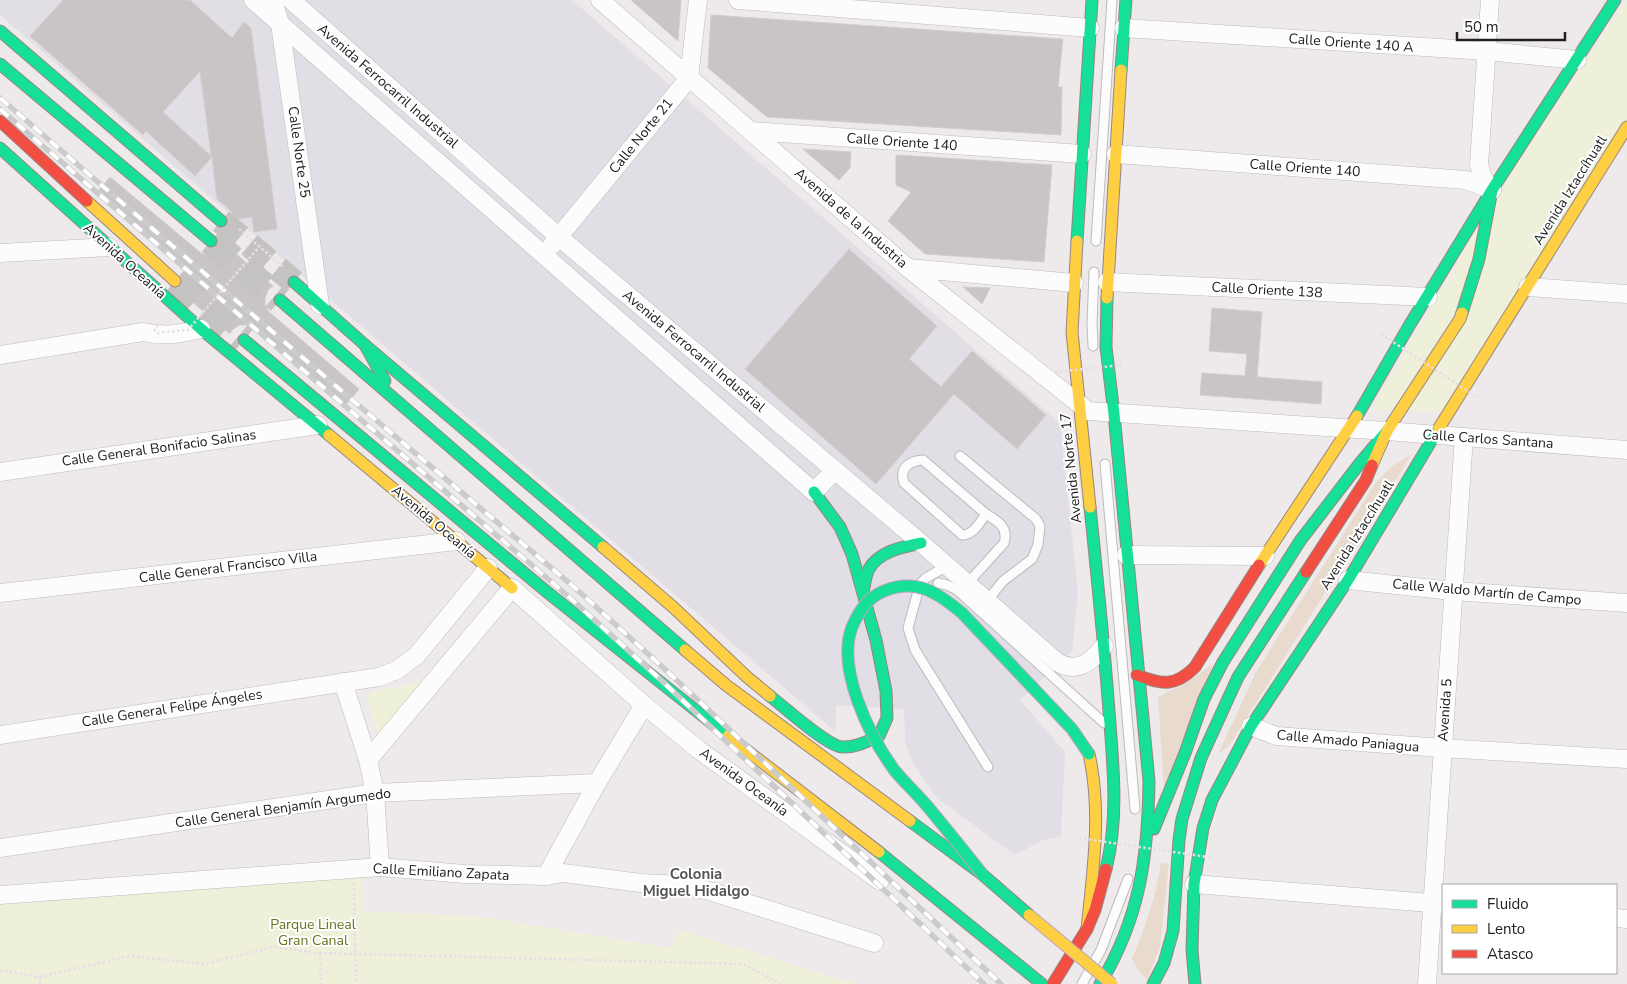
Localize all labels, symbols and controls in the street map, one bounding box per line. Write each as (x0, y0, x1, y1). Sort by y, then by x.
scale bar (1457, 10, 1564, 42)
text: 50 m (1464, 17, 1499, 37)
street label: Avenida Ferrocarril Industrial (313, 19, 463, 153)
street label: Calle Oriente 140 A (1288, 29, 1414, 57)
street label: Calle Norte 21 (605, 94, 677, 178)
street label: Calle Norte 25 (283, 105, 315, 199)
street label: Calle Oriente 140 (846, 129, 958, 155)
street label: Avenida Iztaccíhuatl (1529, 131, 1612, 248)
street label: Calle Oriente 140 (1249, 155, 1361, 181)
street label: Avenida de la Industria (790, 164, 912, 272)
street label: Avenida Oceanía (80, 219, 170, 303)
street label: Calle Oriente 138 (1211, 278, 1323, 302)
street label: Avenida Ferrocarril Industrial (619, 286, 770, 417)
street label: Avenida Norte 17 (1056, 412, 1086, 524)
street label: Calle General Bonifacio Salinas (61, 425, 258, 471)
street label: Calle Carlos Santana (1422, 425, 1554, 453)
street label: Avenida Iztaccíhuatl (1316, 476, 1399, 593)
street label: Avenida Oceanía (388, 481, 480, 563)
street label: Calle General Francisco Villa (138, 547, 318, 587)
street label: Calle Waldo Martín de Campo (1392, 574, 1583, 610)
street label: Avenida 5 (1433, 678, 1457, 742)
street label: Calle General Felipe Ángeles (80, 684, 264, 732)
street label: Calle Amado Paniagua (1276, 725, 1420, 757)
street label: Avenida Oceanía (696, 743, 792, 821)
street label: Calle General Benjamín Argumedo (174, 783, 392, 833)
street label: Calle Emiliano Zapata (372, 859, 510, 885)
district label: Colonia Miguel Hidalgo (643, 864, 750, 901)
legend (1442, 884, 1617, 974)
text: Fluido (1487, 894, 1529, 914)
park label: Parque Lineal Gran Canal (270, 915, 357, 950)
text: Lento (1487, 919, 1525, 939)
text: Atasco (1487, 944, 1533, 964)

